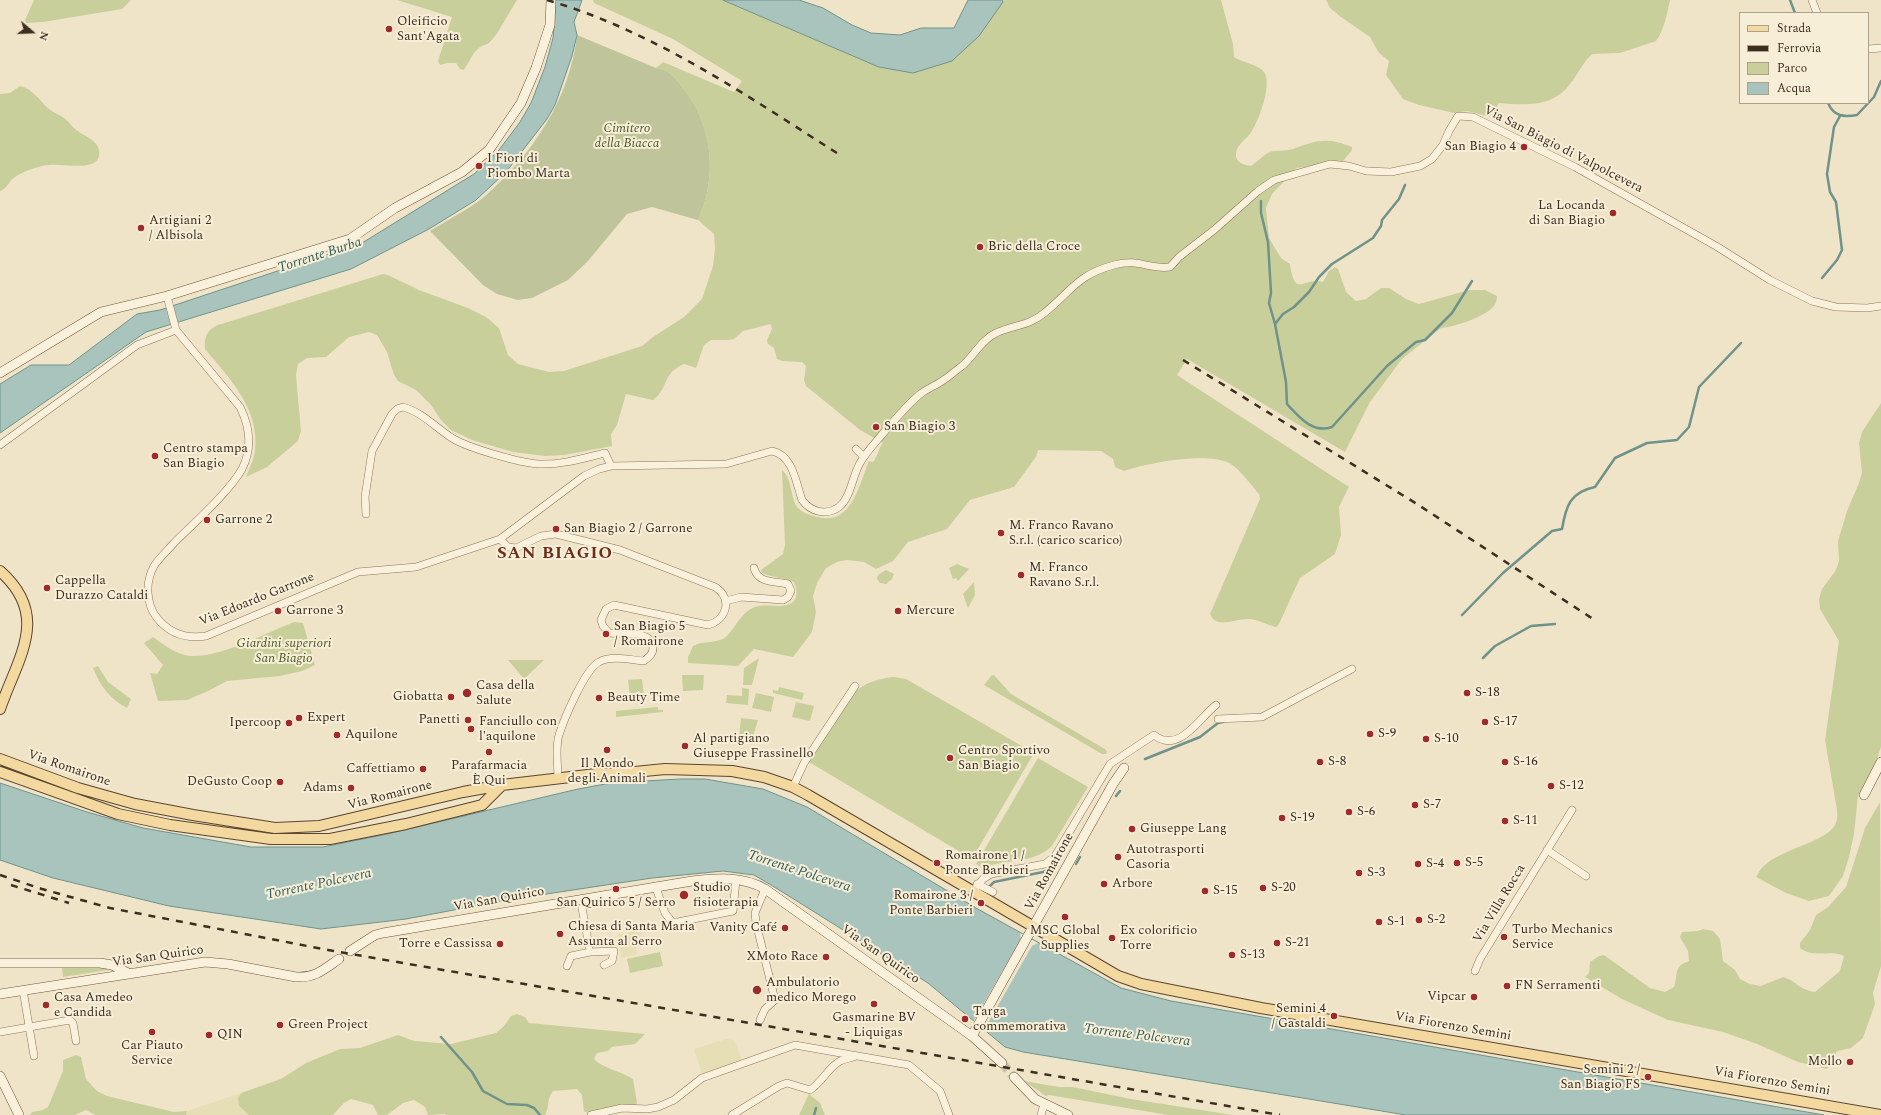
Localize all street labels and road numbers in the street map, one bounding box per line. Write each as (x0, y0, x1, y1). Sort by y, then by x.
street label: Via San Biagio di Valpolcevera (1481, 103, 1645, 197)
street label: Via Edoardo Garrone (197, 570, 317, 630)
street label: Via Romairone (26, 748, 112, 790)
street label: Via Romairone (346, 778, 434, 814)
street label: Via Romairone (1022, 830, 1078, 914)
street label: Via Villa Rocca (1470, 862, 1530, 946)
street label: Via San Quirico (452, 884, 546, 916)
street label: Via San Quirico (838, 922, 922, 988)
street label: Via San Quirico (111, 943, 205, 971)
street label: Via Fiorenzo Semini (1394, 1009, 1512, 1045)
street label: Via Fiorenzo Semini (1713, 1064, 1831, 1100)

